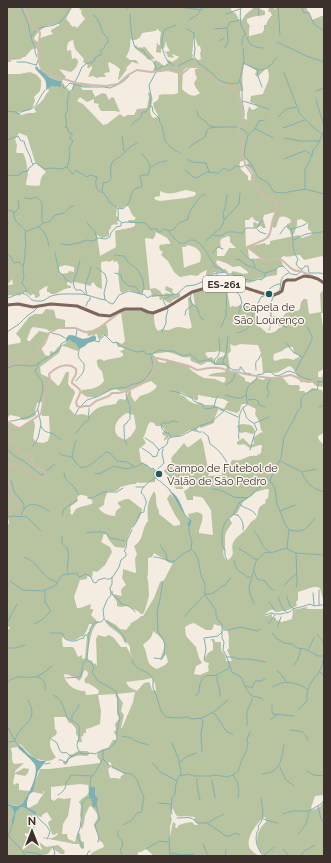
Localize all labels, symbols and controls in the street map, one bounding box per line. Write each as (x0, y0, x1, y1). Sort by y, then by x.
road number: ES-261 (203, 276, 245, 292)
marker: Capela de São Lourenço (264, 289, 274, 299)
place label: Capela de São Lourenço (234, 301, 305, 327)
place label: Campo de Futebol de Valão de São Pedro (167, 462, 278, 488)
marker: Campo de Futebol de Valão de São Pedro (154, 469, 164, 479)
north arrow (12, 811, 52, 851)
text: N (28, 815, 36, 828)

